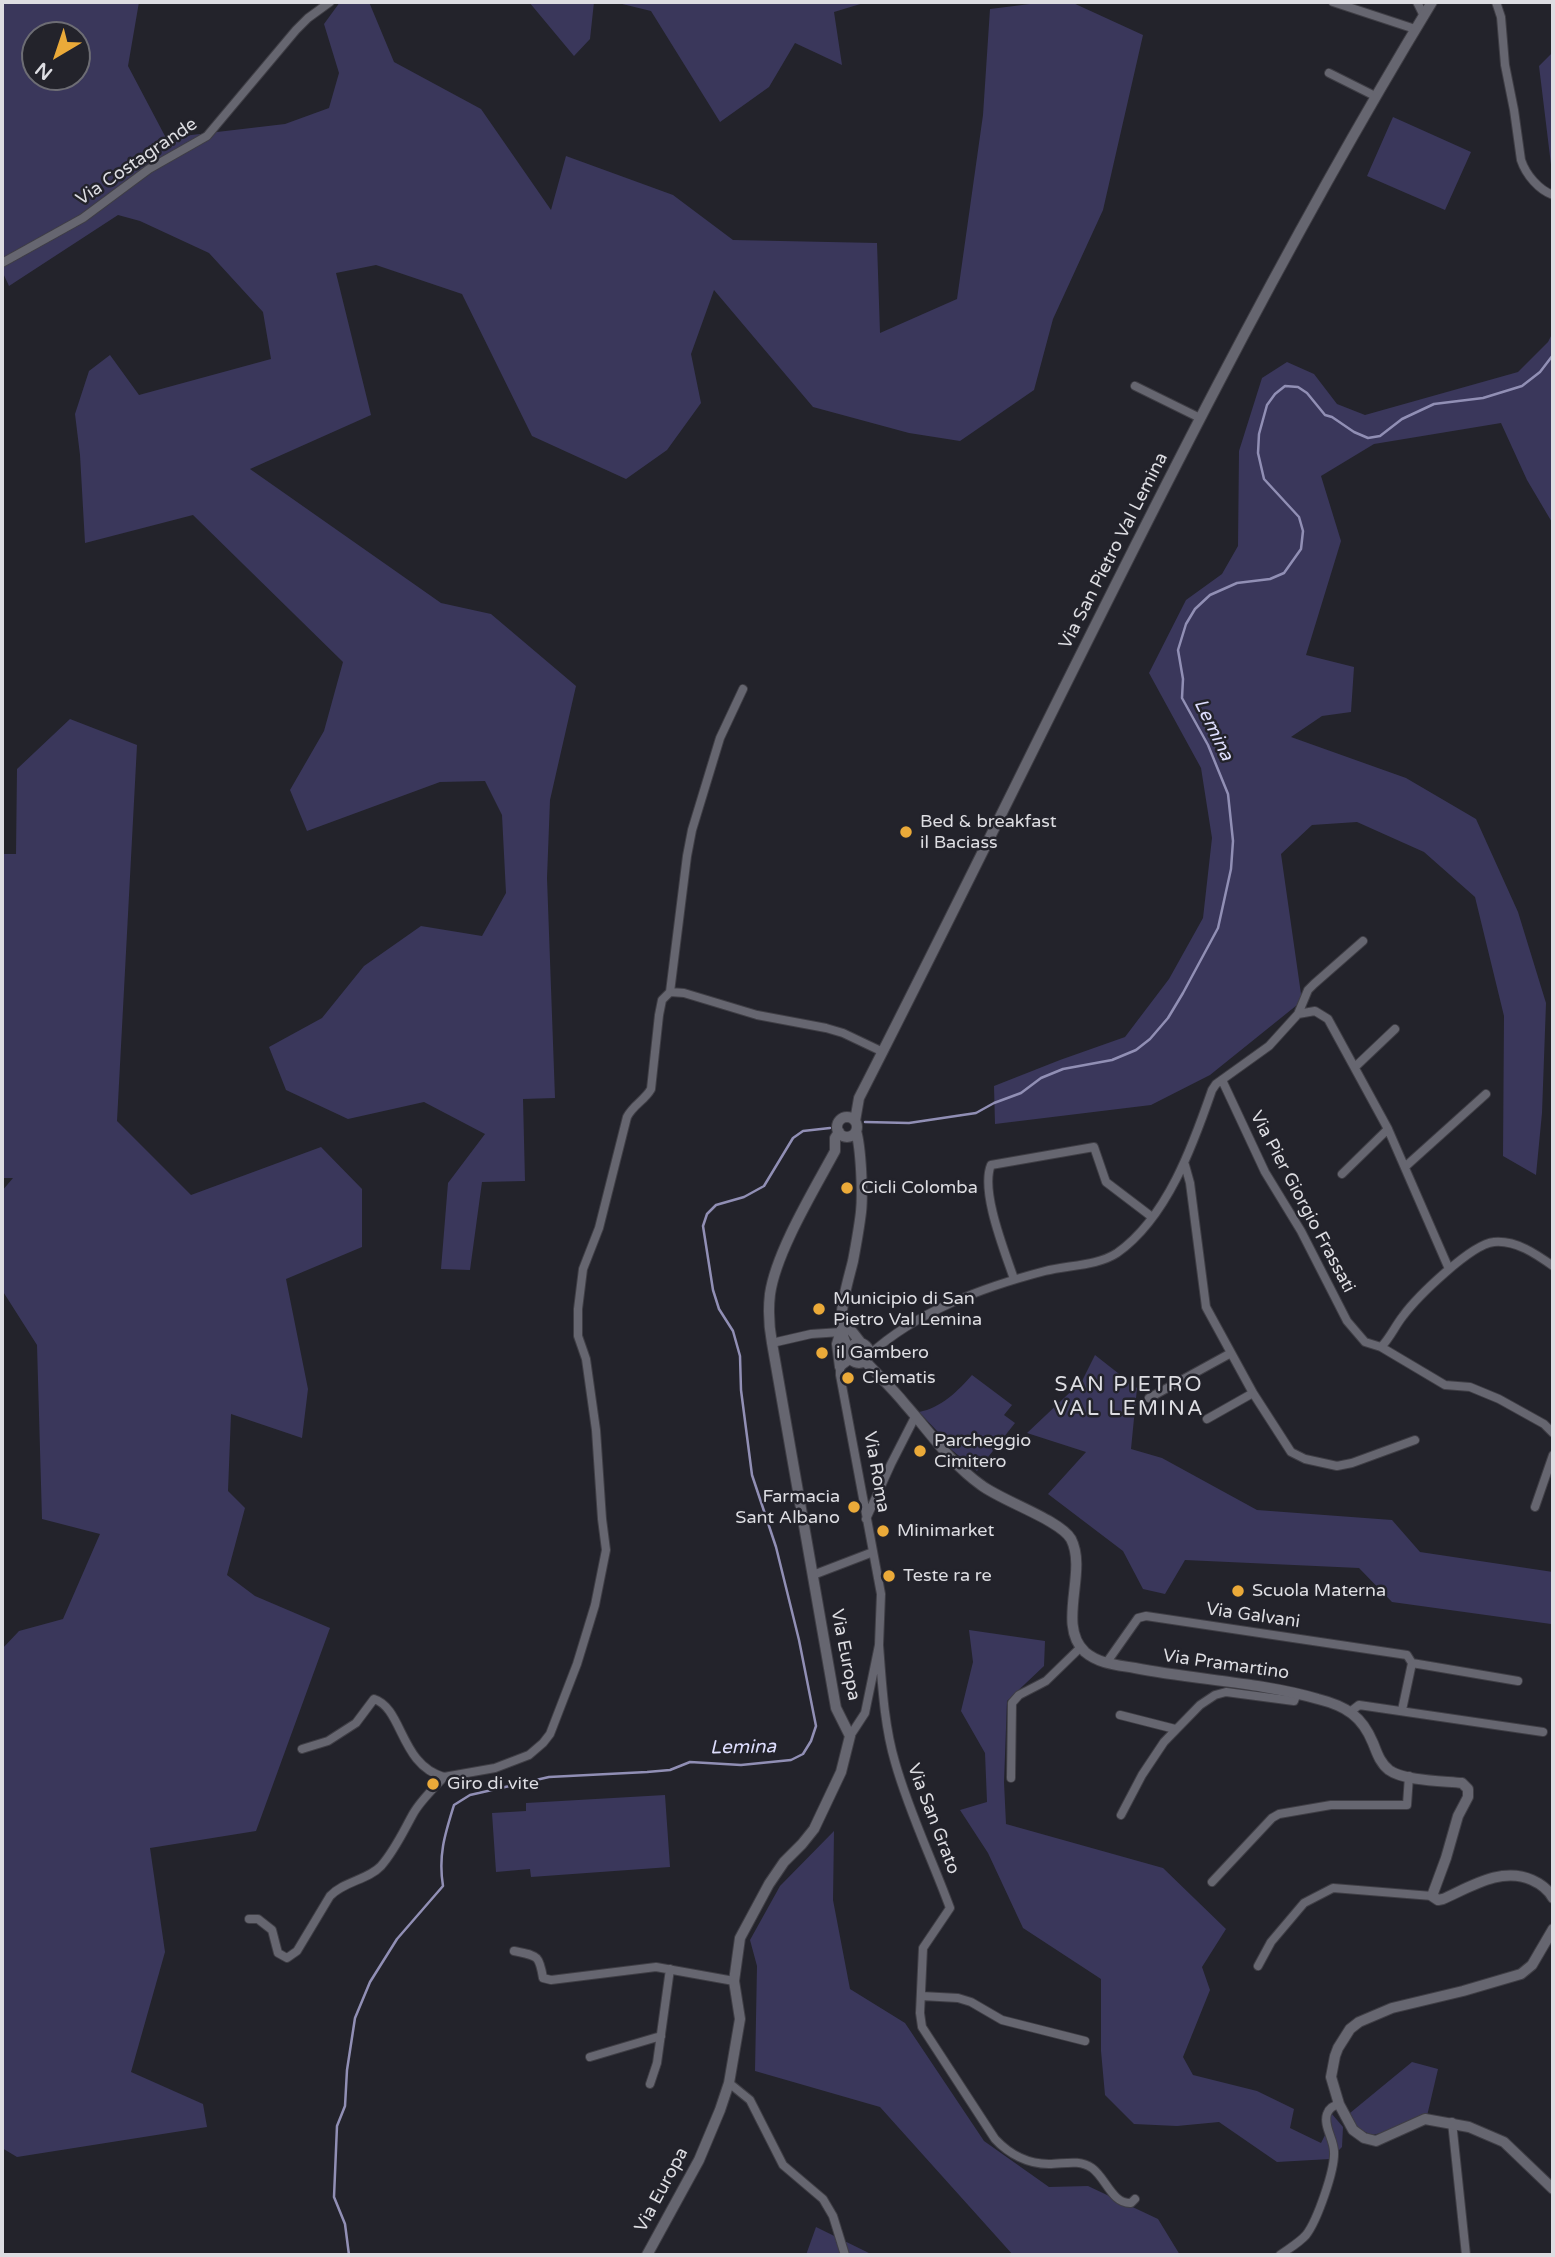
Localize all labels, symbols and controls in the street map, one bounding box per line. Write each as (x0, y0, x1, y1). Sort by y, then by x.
north arrow (21, 21, 91, 91)
text: N (31, 57, 57, 84)
street label: Via Costagrande (72, 114, 202, 210)
street label: Via San Pietro Val Lemina (1055, 449, 1173, 653)
water label: Lemina (1188, 695, 1238, 765)
place label: Bed & breakfast il Baciass (920, 811, 1057, 854)
marker: Bed & breakfast il Baciass (898, 824, 914, 840)
street label: Via Pier Giorgio Frassati (1245, 1107, 1359, 1297)
place label: Cicli Colomba (861, 1177, 978, 1199)
marker: Cicli Colomba (839, 1180, 855, 1196)
place label: Municipio di San Pietro Val Lemina (833, 1288, 982, 1330)
marker: Municipio di San Pietro Val Lemina (811, 1301, 827, 1317)
place label: il Gambero (836, 1342, 929, 1364)
marker: il Gambero (814, 1345, 830, 1361)
place label: Clematis (862, 1367, 936, 1389)
marker: Clematis (840, 1370, 856, 1386)
district label: SAN PIETRO VAL LEMINA (1055, 1372, 1203, 1422)
street label: Via Roma (858, 1430, 894, 1514)
place label: Parcheggio Cimitero (934, 1430, 1031, 1472)
marker: Parcheggio Cimitero (912, 1443, 928, 1459)
place label: Farmacia Sant Albano (735, 1486, 840, 1528)
marker: Farmacia Sant Albano (846, 1499, 862, 1515)
place label: Minimarket (897, 1520, 994, 1542)
marker: Minimarket (875, 1523, 891, 1539)
place label: Teste ra re (903, 1565, 992, 1587)
marker: Teste ra re (881, 1568, 897, 1584)
place label: Scuola Materna (1252, 1580, 1386, 1602)
marker: Scuola Materna (1230, 1583, 1246, 1599)
street label: Via Galvani (1205, 1599, 1301, 1633)
street label: Via Europa (826, 1607, 864, 1703)
street label: Via Pramartino (1161, 1645, 1291, 1685)
water label: Lemina (710, 1736, 776, 1760)
street label: Via San Grato (902, 1761, 964, 1877)
place label: Giro di vite (447, 1773, 539, 1795)
marker: Giro di vite (425, 1776, 441, 1792)
street label: Via Europa (631, 2144, 693, 2236)

